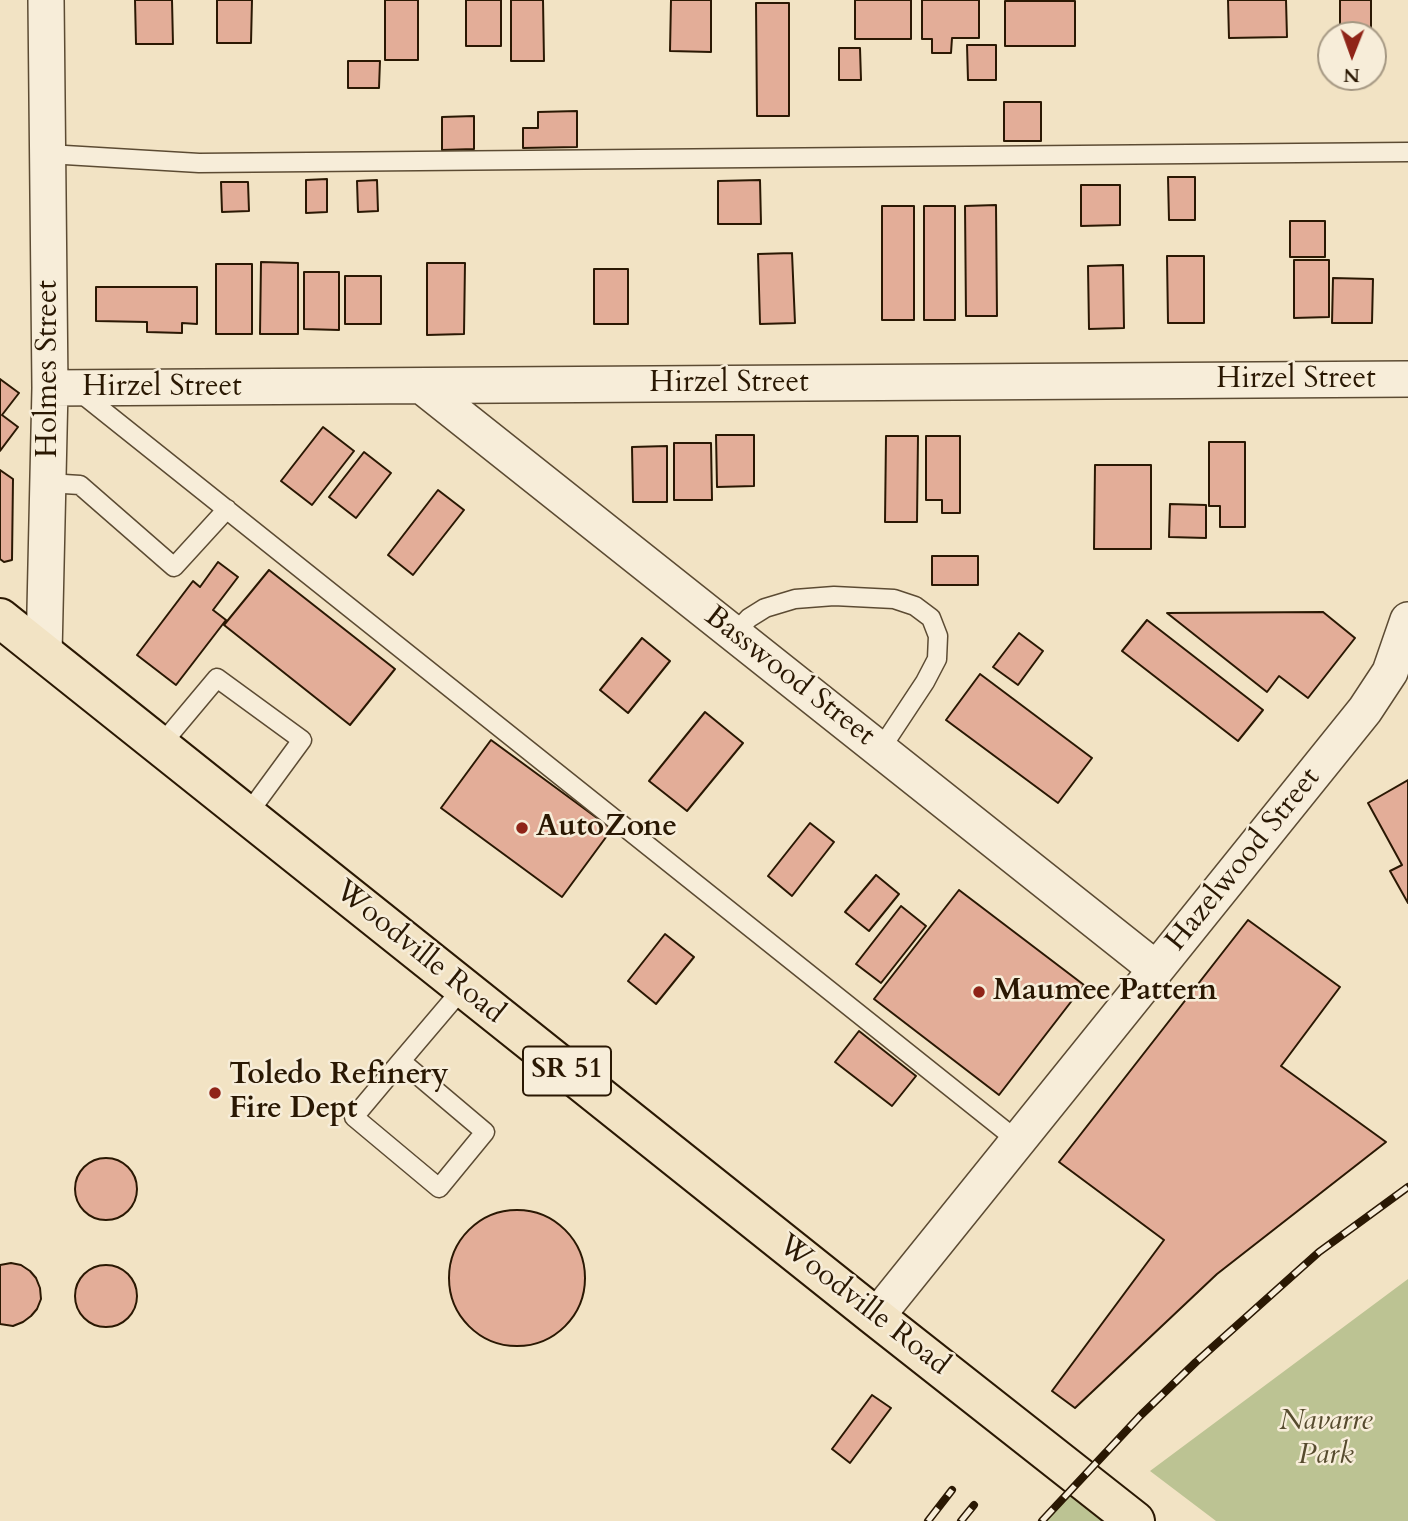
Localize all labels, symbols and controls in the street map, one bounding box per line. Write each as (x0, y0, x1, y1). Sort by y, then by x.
north arrow (1317, 21, 1387, 91)
text: N (1343, 62, 1360, 88)
street label: Holmes Street (31, 280, 67, 458)
street label: Hirzel Street (1216, 362, 1376, 398)
street label: Hirzel Street (649, 366, 809, 402)
street label: Hirzel Street (82, 370, 242, 406)
street label: Basswood Street (697, 599, 881, 755)
street label: Hazelwood Street (1159, 761, 1329, 959)
place label: AutoZone (536, 810, 677, 846)
marker: AutoZone (514, 820, 530, 836)
street label: Woodville Road (327, 874, 511, 1032)
place label: Maumee Pattern (993, 974, 1217, 1010)
marker: Maumee Pattern (971, 984, 987, 1000)
road number: SR 51 (523, 1046, 611, 1096)
place label: Toledo Refinery Fire Dept (229, 1058, 448, 1128)
marker: Toledo Refinery Fire Dept (207, 1085, 223, 1101)
street label: Woodville Road (770, 1228, 956, 1384)
park label: Navarre Park (1279, 1404, 1373, 1474)

